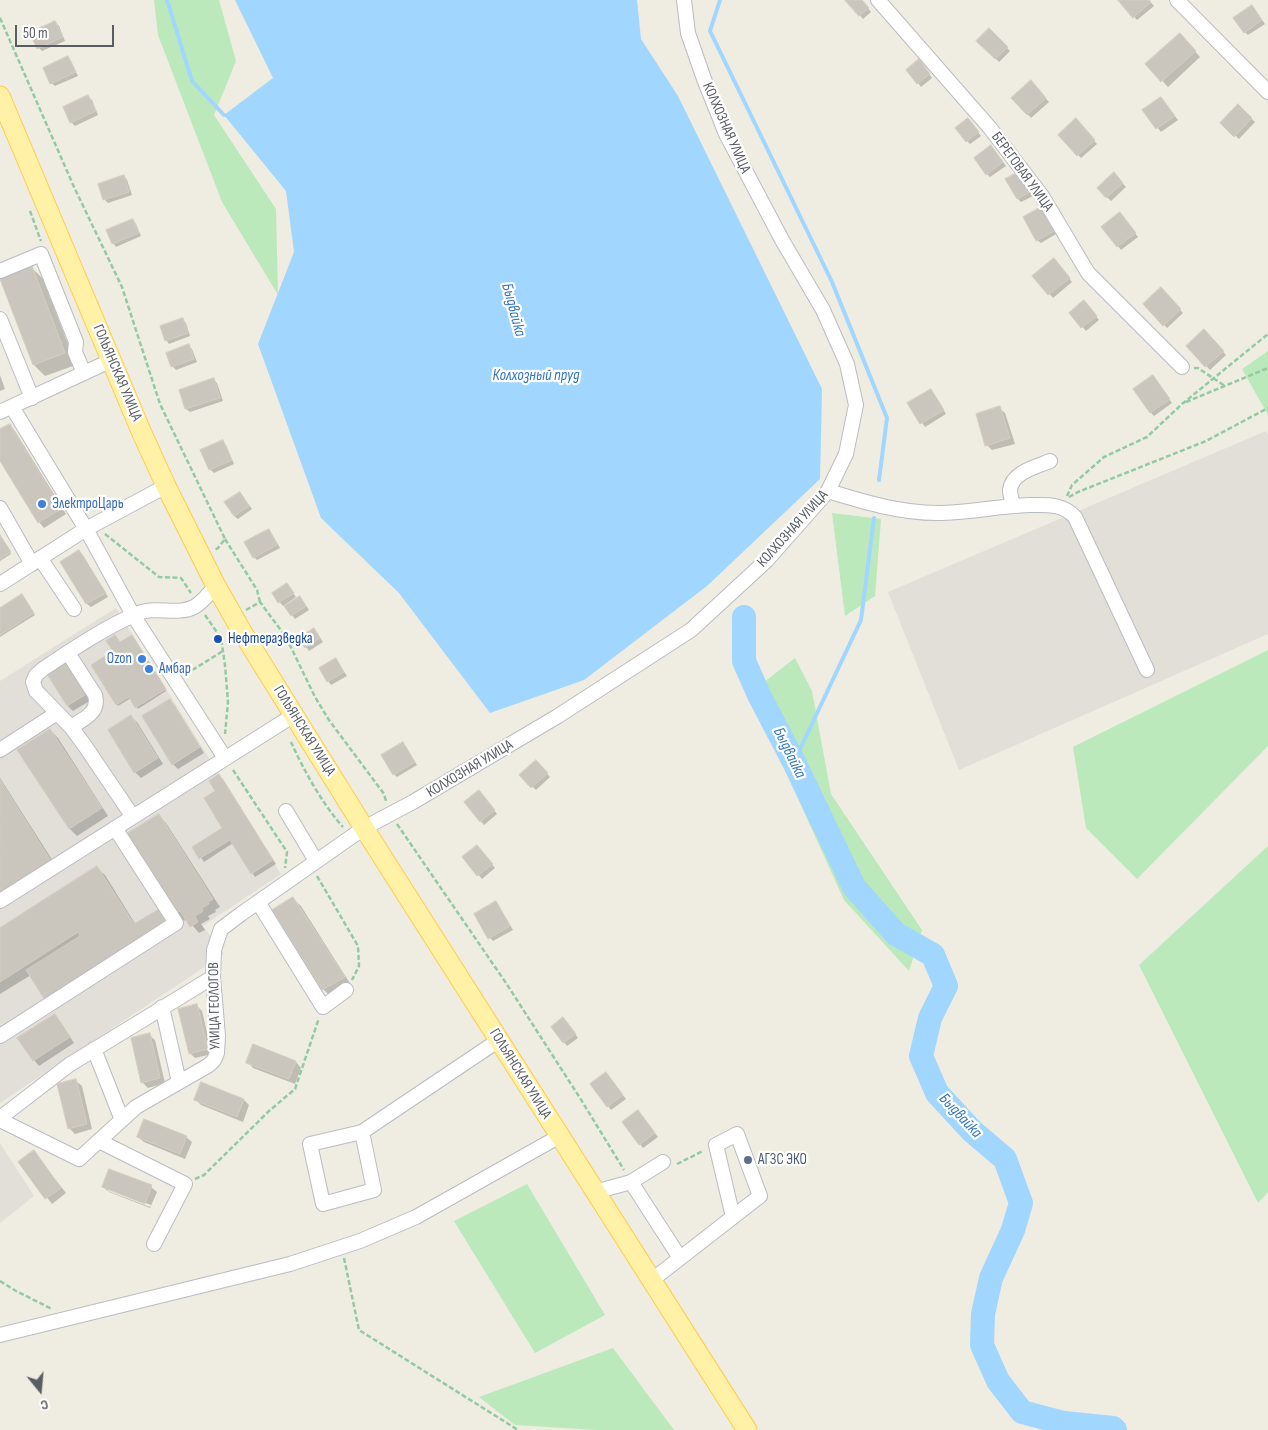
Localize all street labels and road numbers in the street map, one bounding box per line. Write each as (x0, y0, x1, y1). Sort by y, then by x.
street label: КОЛХОЗНАЯ УЛИЦА (698, 80, 754, 176)
street label: БЕРЕГОВАЯ УЛИЦА (987, 129, 1057, 215)
street label: ГОЛЬЯНСКАЯ УЛИЦА (89, 322, 145, 424)
street label: КОЛХОЗНАЯ УЛИЦА (754, 487, 832, 571)
street label: ГОЛЬЯНСКАЯ УЛИЦА (269, 682, 339, 780)
street label: КОЛХОЗНАЯ УЛИЦА (424, 736, 516, 802)
street label: УЛИЦА ГЕОЛОГОВ (205, 962, 225, 1050)
street label: ГОЛЬЯНСКАЯ УЛИЦА (485, 1025, 555, 1123)

